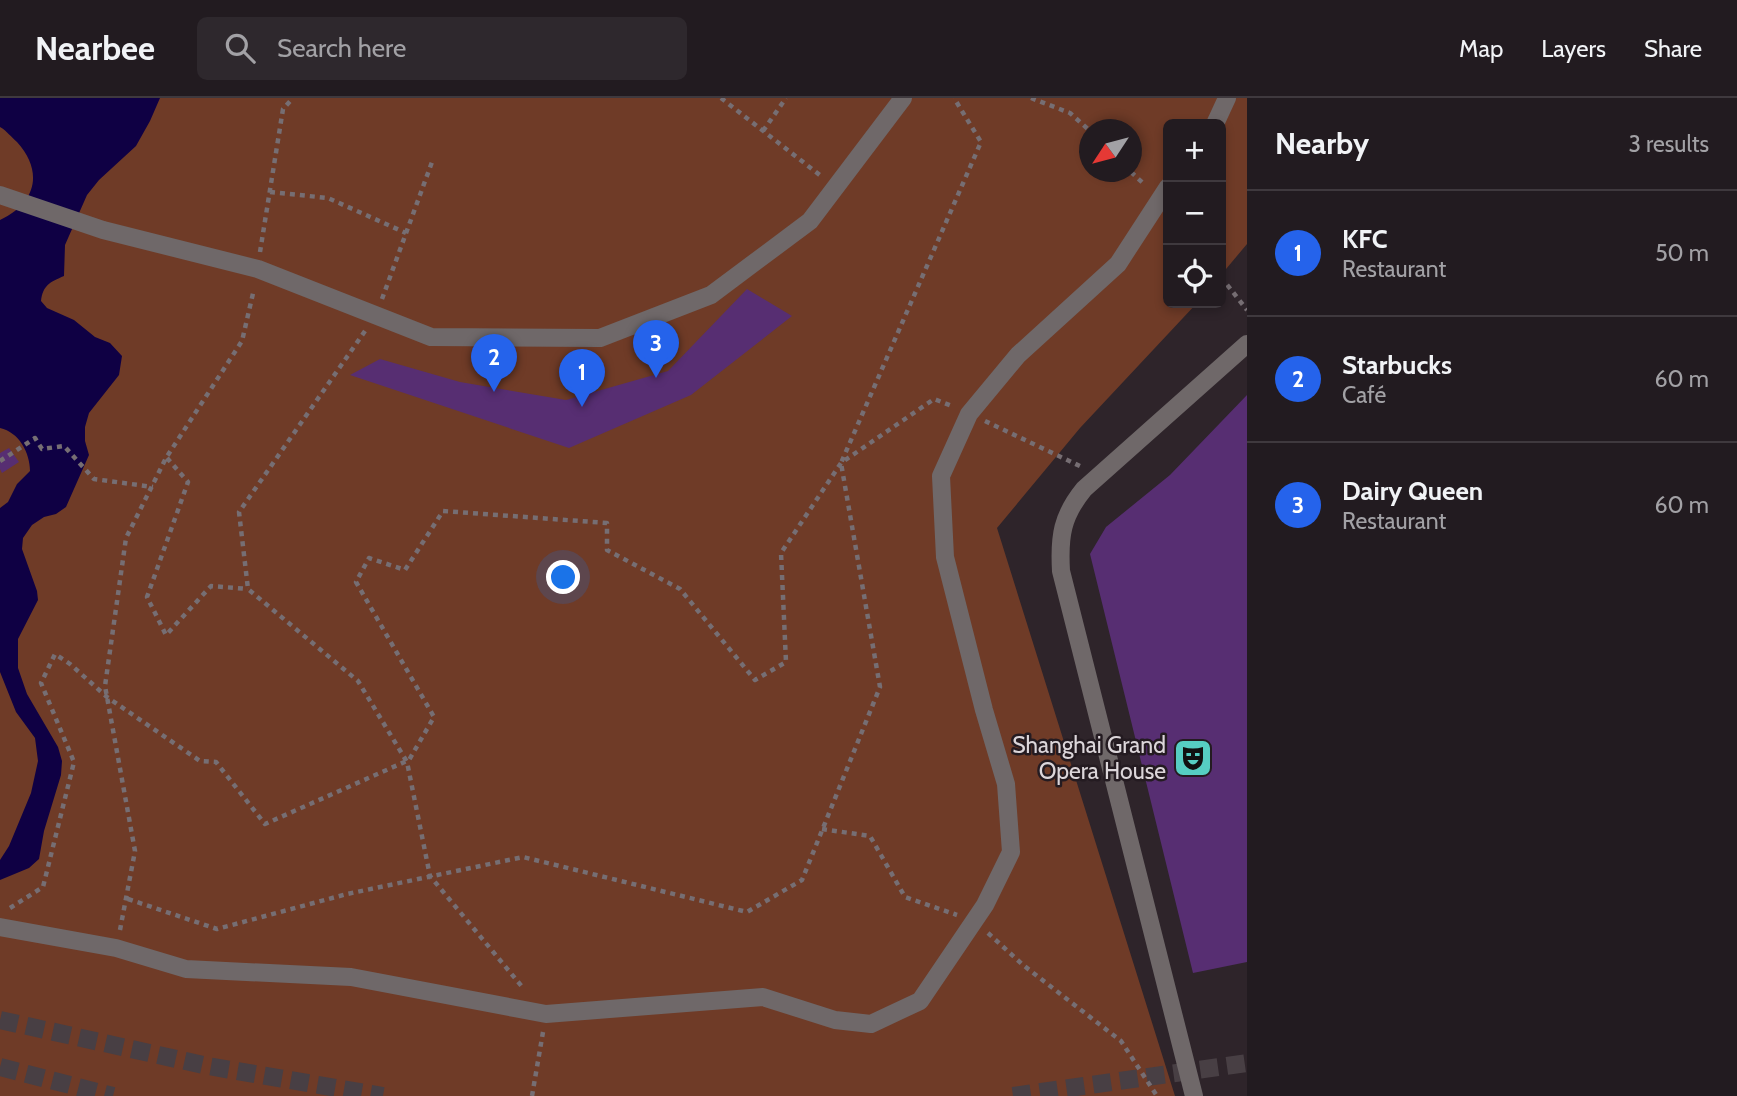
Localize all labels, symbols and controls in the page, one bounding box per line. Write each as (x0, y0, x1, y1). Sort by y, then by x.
search box (197, 17, 687, 80)
text: Nearbee (35, 28, 155, 68)
icon: search (221, 29, 259, 67)
text: Search here (277, 32, 406, 64)
text: Map (1459, 34, 1503, 63)
text: Layers (1541, 34, 1606, 63)
text: Share (1644, 34, 1702, 63)
north arrow (1079, 119, 1142, 182)
map controls (1163, 119, 1226, 308)
button: + (1163, 119, 1226, 182)
text: Nearby (1275, 125, 1369, 162)
text: 3 results (1628, 130, 1709, 158)
button: − (1163, 182, 1226, 245)
text: KFC (1342, 223, 1388, 255)
text: 1 (1294, 239, 1302, 267)
text: 50 m (1655, 239, 1709, 267)
button: locate (1163, 245, 1226, 308)
text: Restaurant (1342, 255, 1446, 283)
pin: 3 (633, 320, 679, 378)
pin: 2 (471, 334, 517, 392)
pin: 1 (559, 349, 605, 407)
text: Starbucks (1342, 349, 1452, 381)
text: 2 (1292, 365, 1304, 393)
text: 60 m (1655, 365, 1709, 393)
text: Café (1342, 381, 1386, 409)
text: Dairy Queen (1342, 475, 1483, 507)
text: 3 (1292, 491, 1304, 519)
text: 60 m (1655, 491, 1709, 519)
text: Restaurant (1342, 507, 1446, 535)
your location (546, 560, 580, 594)
place label: Shanghai Grand Opera House (1012, 731, 1166, 785)
theatre icon: Shanghai Grand Opera House (1172, 737, 1214, 779)

